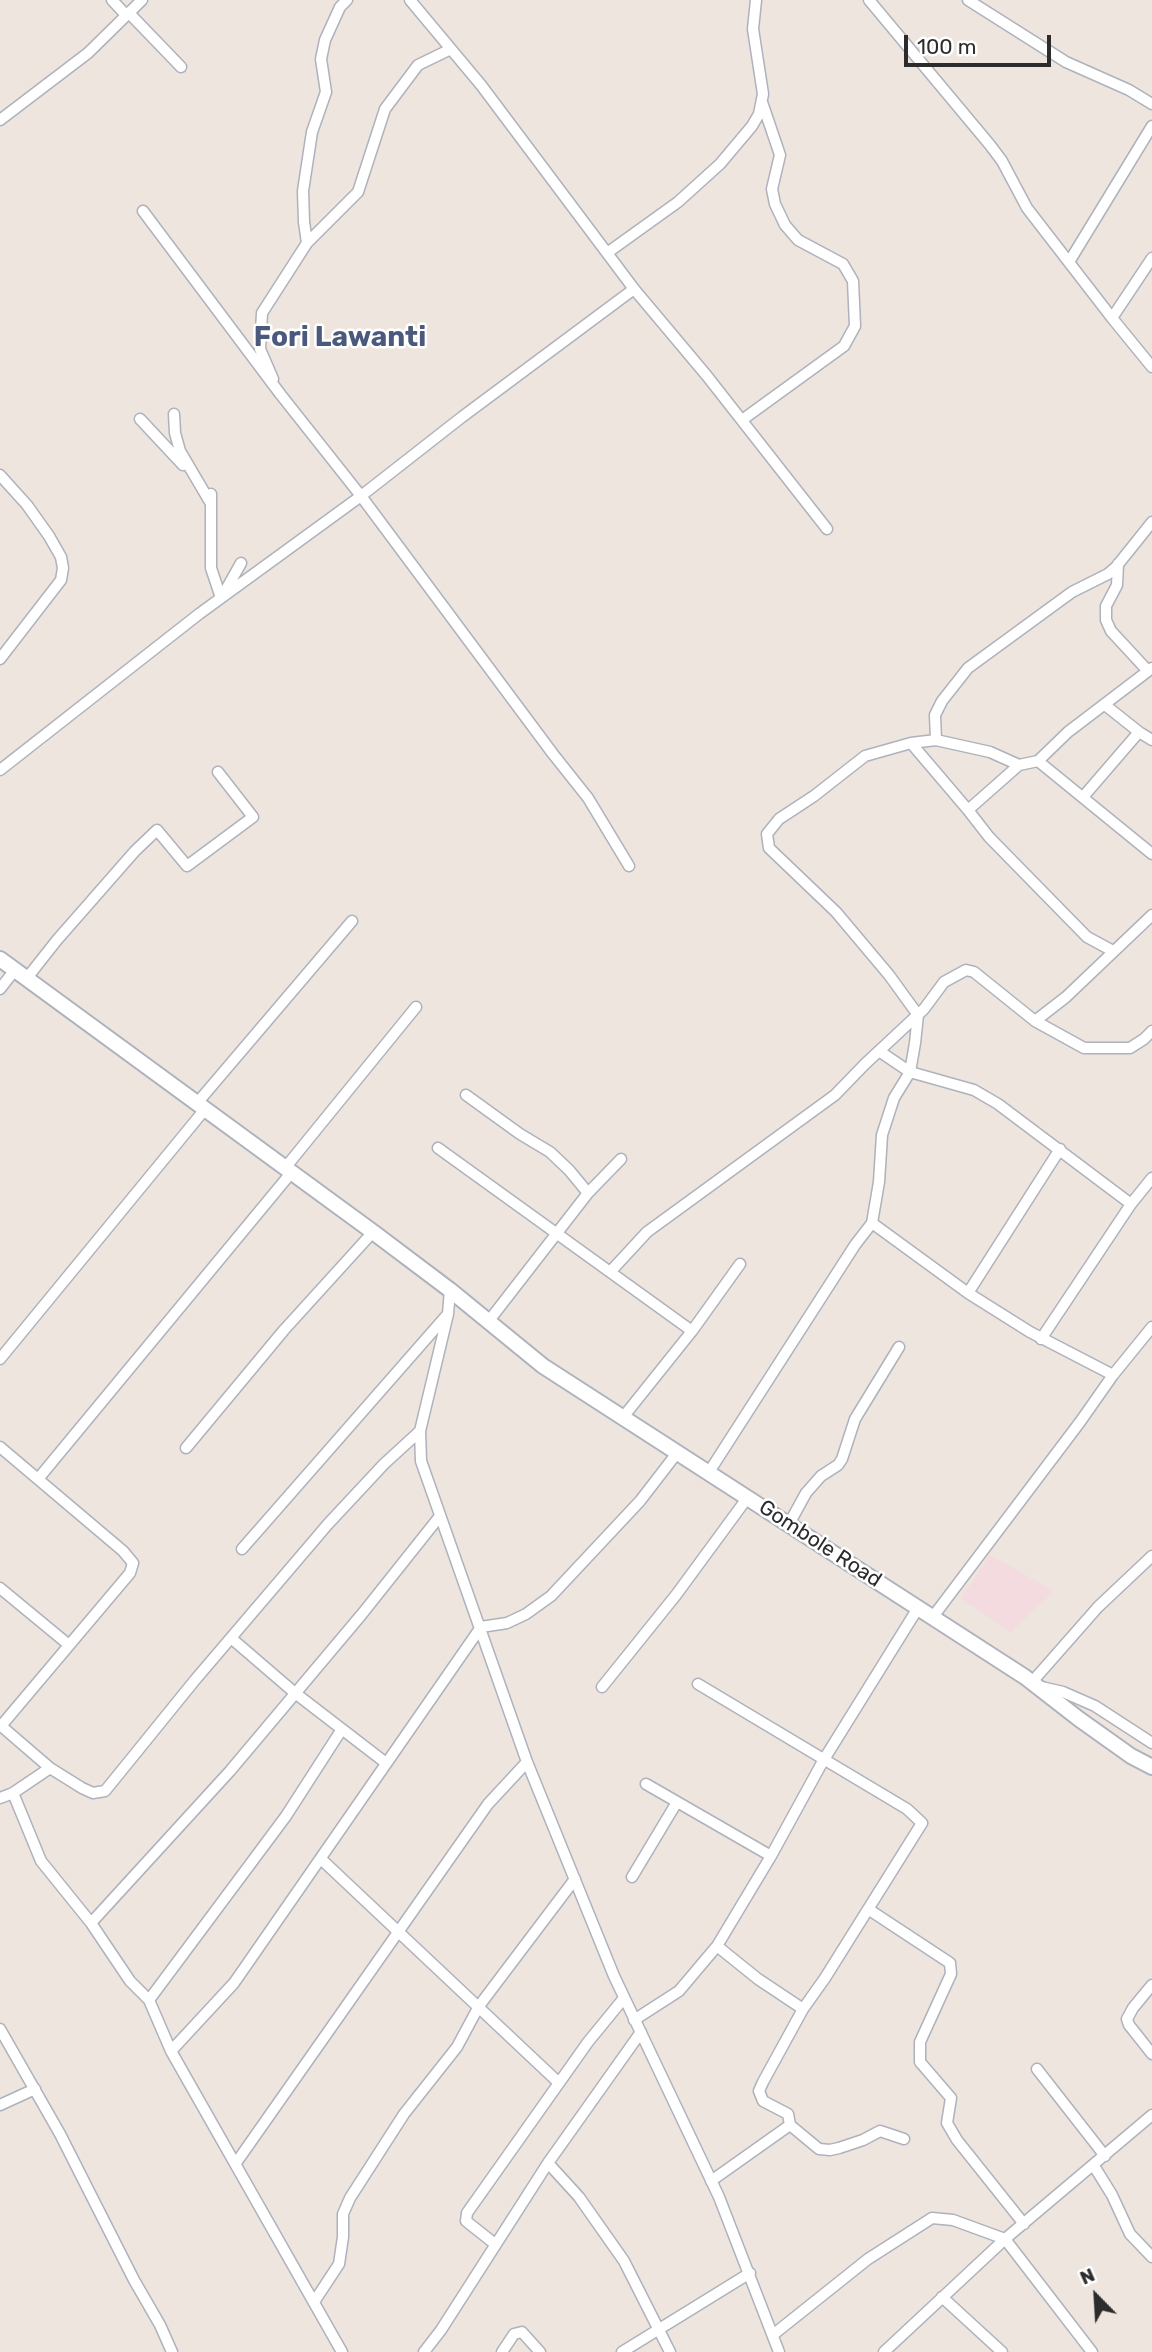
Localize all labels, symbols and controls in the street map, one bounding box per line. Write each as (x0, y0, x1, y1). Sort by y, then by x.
scale bar (907, 21, 1054, 65)
text: 100 m (917, 34, 976, 59)
district label: Fori Lawanti (254, 321, 426, 355)
street label: Gombole Road (754, 1495, 886, 1593)
north arrow (1061, 2261, 1131, 2331)
text: N (1076, 2263, 1098, 2290)

